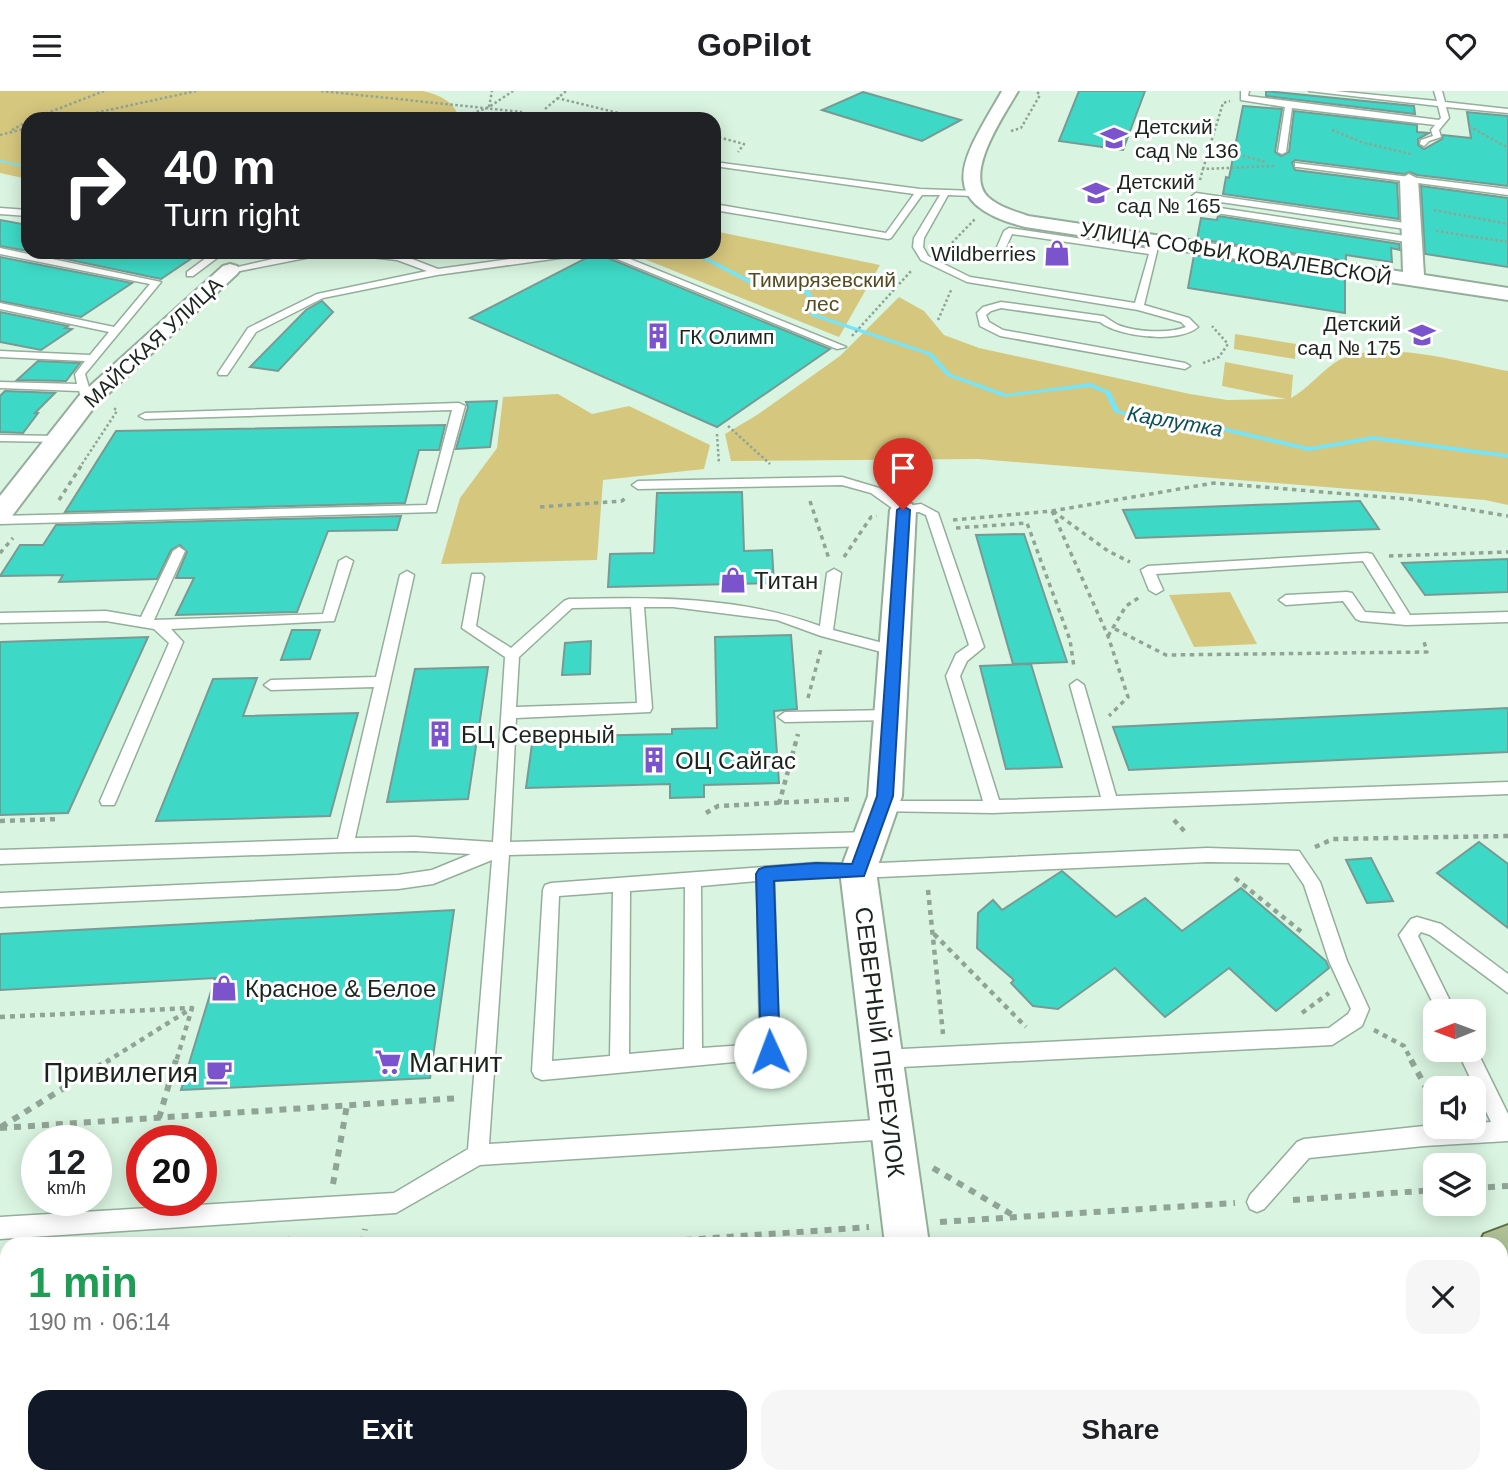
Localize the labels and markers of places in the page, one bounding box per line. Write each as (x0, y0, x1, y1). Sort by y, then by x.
place label: Детский сад № 136 (1135, 115, 1239, 162)
school or university icon: Детский сад № 136 (1099, 123, 1129, 153)
place label: Детский сад № 165 (1117, 170, 1221, 217)
school or university icon: Детский сад № 165 (1081, 178, 1111, 208)
shop icon: Wildberries (1042, 238, 1072, 268)
place label: Wildberries (931, 242, 1036, 265)
place label: Детский сад № 175 (1297, 312, 1401, 359)
school or university icon: Детский сад № 175 (1407, 320, 1437, 350)
building icon: ГК Олимп (643, 321, 673, 351)
place label: ГК Олимп (679, 325, 774, 348)
pin (873, 438, 933, 510)
shop icon: Титан (718, 565, 748, 595)
place label: Титан (754, 567, 818, 594)
building icon: БЦ Северный (425, 719, 455, 749)
place label: БЦ Северный (461, 721, 615, 748)
building icon: ОЦ Сайгас (639, 745, 669, 775)
place label: ОЦ Сайгас (675, 747, 796, 774)
shop icon: Красное & Белое (209, 973, 239, 1003)
place label: Красное & Белое (245, 975, 436, 1002)
supermarket icon: Магнит (373, 1047, 403, 1077)
place label: Магнит (409, 1047, 503, 1078)
place label: Привилегия (43, 1057, 198, 1088)
cafe icon: Привилегия (204, 1057, 234, 1087)

